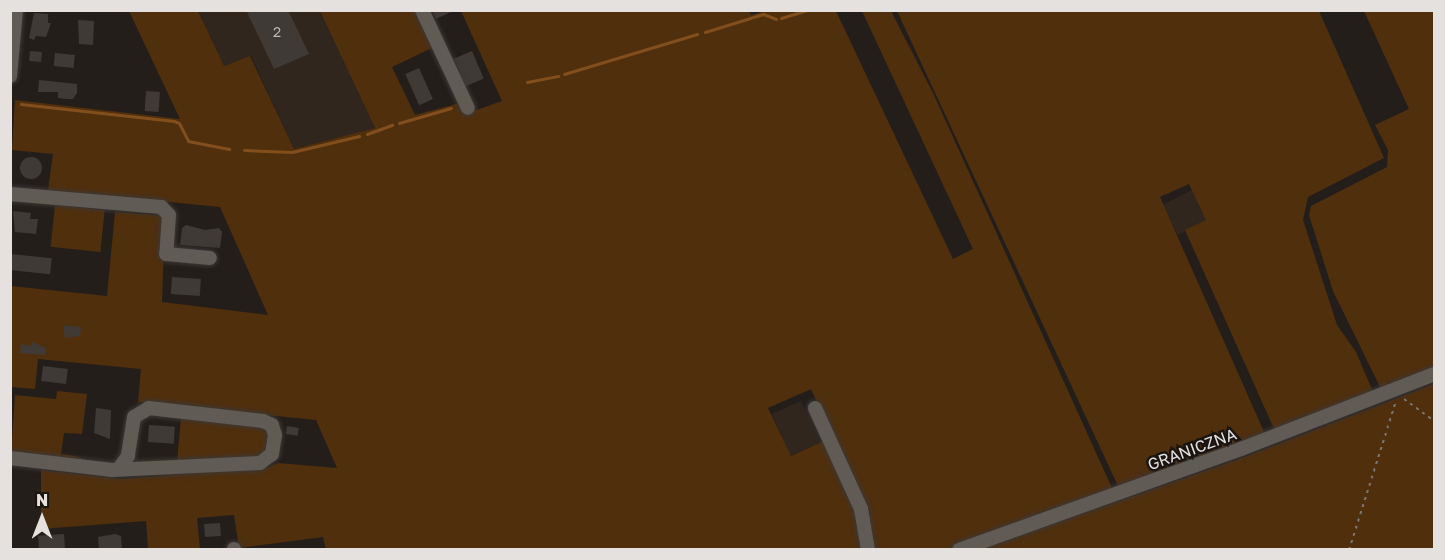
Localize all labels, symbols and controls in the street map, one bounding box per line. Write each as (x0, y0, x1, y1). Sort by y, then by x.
house number: 2 (273, 24, 281, 40)
street label: GRANICZNA (1145, 424, 1239, 474)
north arrow (12, 488, 72, 548)
text: N (36, 490, 48, 510)

